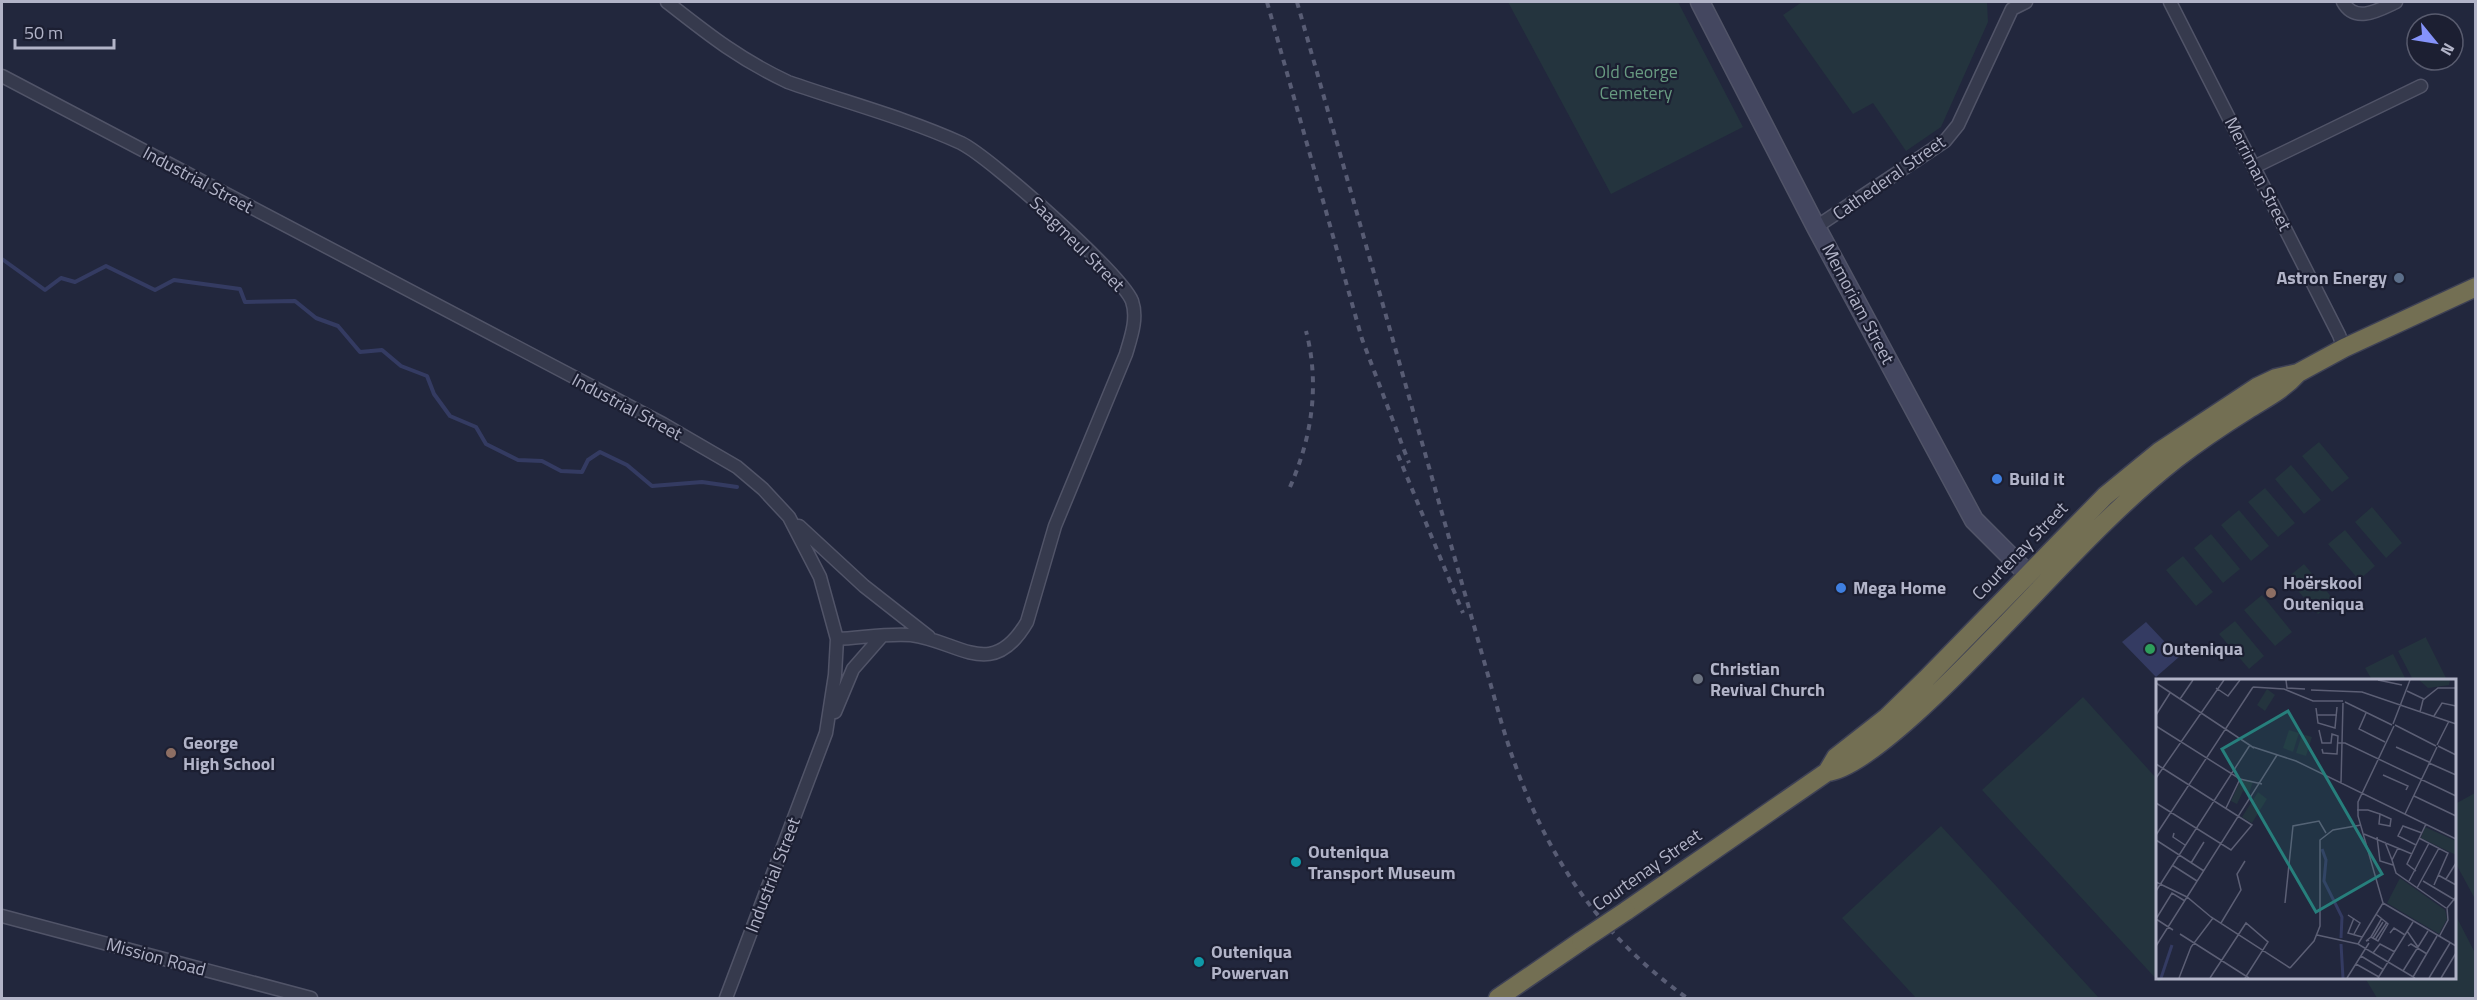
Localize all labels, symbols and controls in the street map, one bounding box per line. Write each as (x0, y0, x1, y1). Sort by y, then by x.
scale bar (15, 12, 114, 50)
north arrow (2405, 12, 2465, 72)
text: 50 m (24, 19, 63, 46)
text: N (2435, 39, 2461, 60)
park label: Old George Cemetery (1594, 58, 1678, 106)
street label: Merriman Street (2218, 112, 2299, 236)
street label: Cathederal Street (1827, 128, 1951, 227)
street label: Industrial Street (138, 139, 259, 220)
street label: Saagmeul Street (1024, 190, 1132, 298)
street label: Memoriam Street (1815, 239, 1902, 370)
place label: Astron Energy (2277, 264, 2387, 291)
marker: Astron Energy (2392, 271, 2406, 285)
street label: Industrial Street (567, 366, 688, 447)
place label: Build it (2009, 465, 2065, 492)
marker: Build it (1990, 472, 2004, 486)
street label: Courtenay Street (1965, 495, 2074, 606)
place label: Hoërskool Outeniqua (2283, 569, 2364, 617)
place label: Mega Home (1853, 574, 1946, 601)
marker: Mega Home (1834, 581, 1848, 595)
marker: Hoërskool Outeniqua (2264, 586, 2278, 600)
place label: Outeniqua (2162, 635, 2243, 662)
marker: Outeniqua (2143, 642, 2157, 656)
place label: Christian Revival Church (1710, 655, 1825, 703)
marker: Christian Revival Church (1691, 672, 1705, 686)
inset map (2156, 679, 2456, 979)
place label: George High School (183, 729, 275, 777)
marker: George High School (164, 746, 178, 760)
street label: Industrial Street (738, 813, 807, 936)
street label: Courtenay Street (1587, 821, 1707, 917)
place label: Outeniqua Transport Museum (1308, 838, 1456, 886)
marker: Outeniqua Transport Museum (1289, 855, 1303, 869)
street label: Mission Road (103, 930, 209, 983)
place label: Outeniqua Powervan (1211, 938, 1292, 986)
marker: Outeniqua Powervan (1192, 955, 1206, 969)

